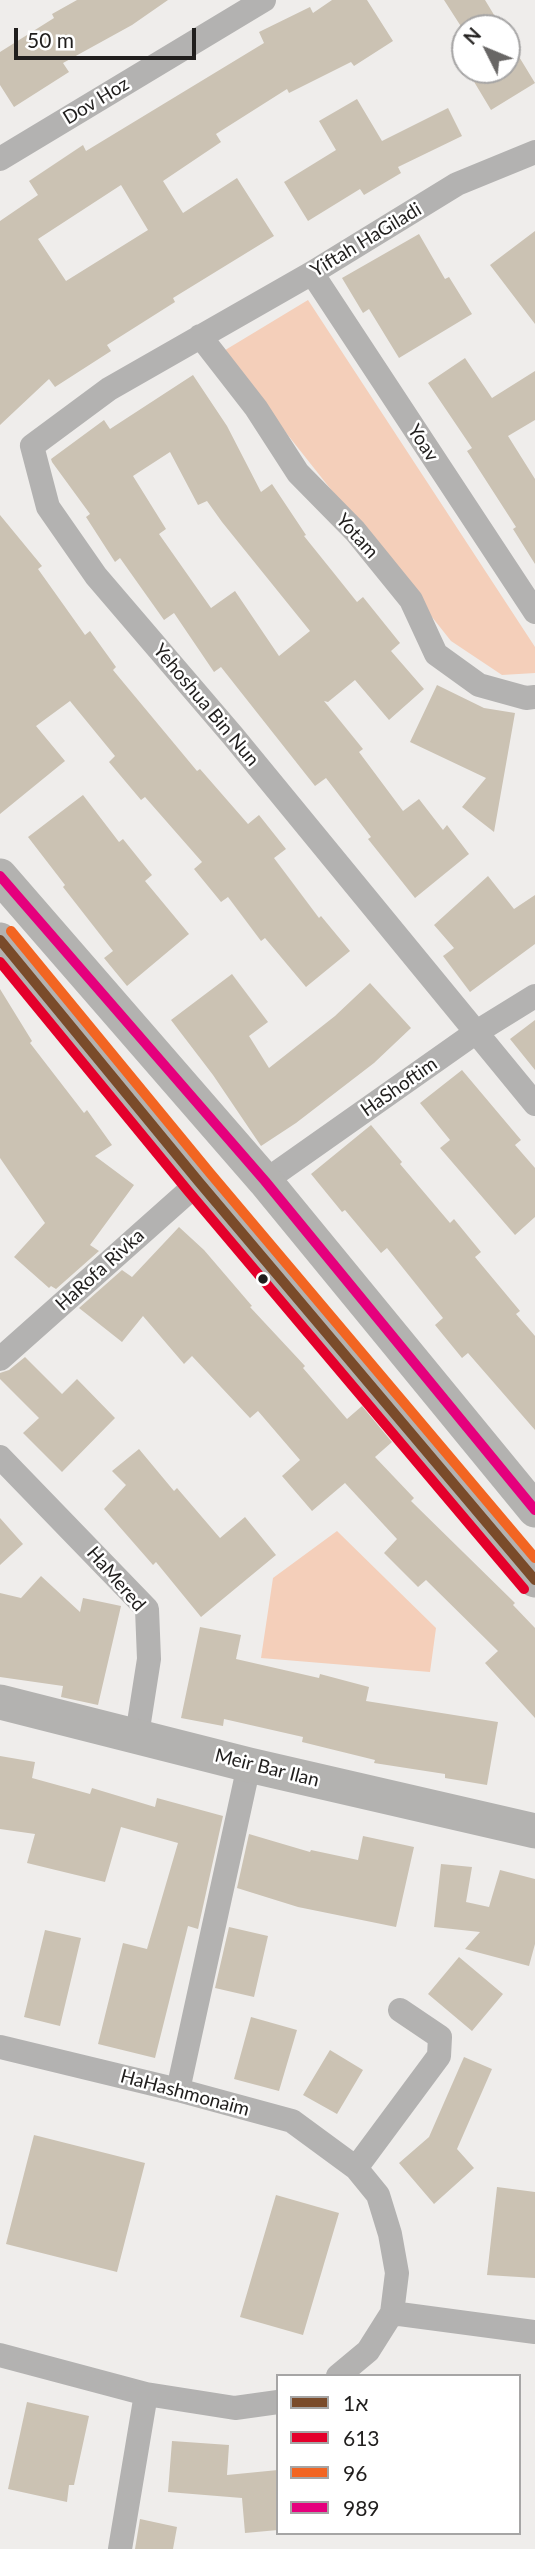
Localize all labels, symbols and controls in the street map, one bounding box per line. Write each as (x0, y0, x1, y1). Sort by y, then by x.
scale bar (18, 14, 200, 58)
north arrow (451, 14, 521, 84)
text: N (458, 23, 485, 49)
text: 50 m (27, 27, 74, 52)
street label: Dov Hoz (59, 72, 133, 130)
street label: Yiftah HaGiladi (306, 198, 426, 282)
street label: Yoav (403, 420, 443, 466)
street label: Yotam (331, 509, 383, 563)
street label: Yehoshua Bin Nun (148, 639, 264, 771)
street label: HaShoftim (356, 1052, 442, 1122)
street label: HaRofa Rivka (51, 1224, 149, 1316)
unlabelled marker (256, 1272, 270, 1286)
street label: HaMered (82, 1542, 150, 1616)
street label: Meir Bar Ilan (212, 1744, 322, 1792)
street label: HaHashmonaim (118, 2065, 252, 2121)
legend (276, 2374, 521, 2535)
text: 1א (343, 2390, 368, 2415)
text: 613 (343, 2425, 380, 2450)
text: 96 (343, 2460, 367, 2485)
text: 989 (343, 2495, 380, 2520)

